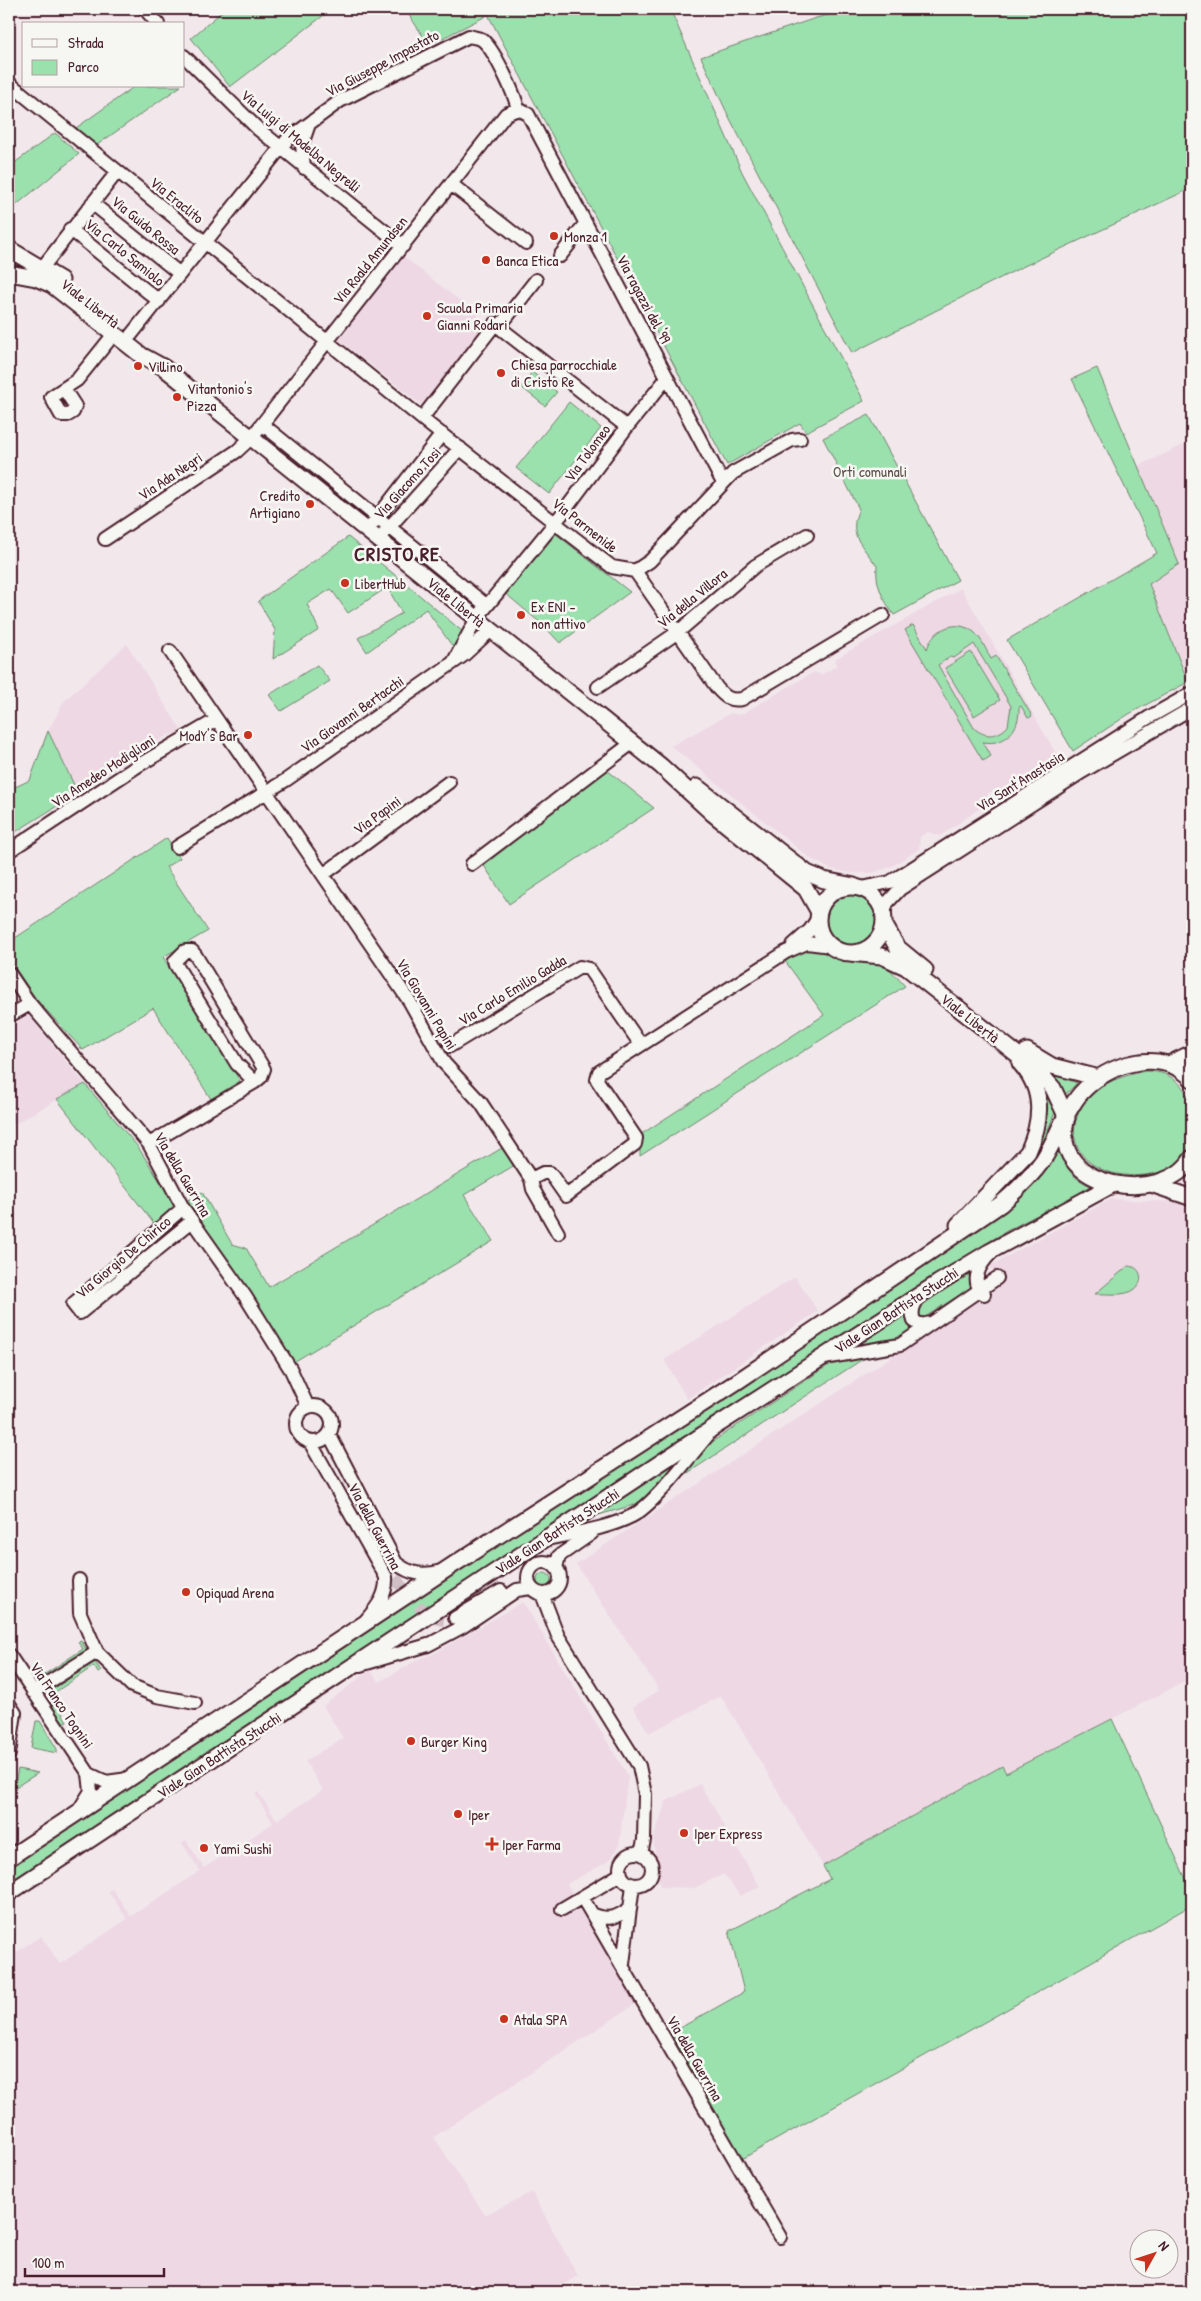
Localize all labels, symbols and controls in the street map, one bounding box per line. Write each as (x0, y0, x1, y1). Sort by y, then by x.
legend (22, 22, 185, 88)
street label: Via Giuseppe Impastato (322, 24, 442, 102)
text: Strada (68, 32, 104, 53)
text: Parco (68, 56, 99, 77)
street label: Via Luigi di Modelba Negrelli (237, 85, 365, 197)
street label: Via Eraclito (146, 172, 208, 228)
street label: Via Guido Rossa (107, 191, 185, 259)
street label: Via Roald Amundsen (328, 211, 412, 309)
street label: Via Carlo Samiolo (81, 213, 169, 291)
place label: Monza 1 (564, 226, 607, 247)
marker: Monza 1 (548, 230, 560, 242)
place label: Banca Etica (496, 250, 558, 271)
street label: Via ragazzi del '99 (612, 251, 676, 347)
marker: Banca Etica (480, 254, 492, 266)
street label: Viale Libertà (56, 273, 124, 333)
place label: Scuola Primaria Gianni Rodari (437, 297, 523, 335)
marker: Scuola Primaria Gianni Rodari (421, 310, 433, 322)
place label: Chiesa parrocchiale di Cristo Re (511, 354, 617, 392)
place label: Villino (148, 356, 182, 377)
marker: Villino (132, 360, 144, 372)
marker: Chiesa parrocchiale di Cristo Re (495, 367, 507, 379)
place label: Vitantonio's Pizza (187, 378, 252, 416)
marker: Vitantonio's Pizza (171, 391, 183, 403)
street label: Via Tolomeo (559, 420, 615, 486)
street label: Via Giacomo Tosi (369, 442, 445, 524)
street label: Via Ada Negri (134, 447, 206, 505)
park label: Orti comunali (833, 461, 907, 482)
place label: Credito Artigiano (250, 485, 300, 523)
street label: Via Parmenide (548, 493, 622, 557)
marker: Credito Artigiano (304, 498, 316, 510)
district label: CRISTO RE (354, 540, 440, 567)
street label: Via della Villora (652, 563, 732, 633)
street label: Viale Libertà (423, 572, 490, 632)
place label: LibertHub (355, 573, 406, 594)
marker: LibertHub (339, 577, 351, 589)
place label: Ex ENI - non attivo (531, 596, 586, 634)
marker: Ex ENI - non attivo (515, 609, 527, 621)
street label: Via Giovanni Bertacchi (296, 671, 408, 757)
place label: ModY's Bar (180, 725, 238, 746)
street label: Via Amedeo Modigliani (47, 729, 159, 813)
marker: ModY's Bar (242, 729, 254, 741)
street label: Via Sant'Anastasia (972, 746, 1068, 816)
street label: Via Papini (349, 791, 405, 839)
street label: Via Carlo Emilio Gadda (454, 949, 570, 1030)
street label: Via Giovanni Papini (391, 954, 463, 1054)
street label: Viale Libertà (936, 988, 1004, 1048)
street label: Via della Guerrina (149, 1128, 217, 1220)
street label: Via Giorgio De Chirico (71, 1211, 175, 1303)
street label: Viale Gian Battista Stucchi (830, 1262, 962, 1358)
street label: Via della Guerrina (343, 1479, 407, 1573)
street label: Viale Gian Battista Stucchi (491, 1483, 623, 1579)
place label: Opiquad Arena (196, 1582, 274, 1603)
marker: Opiquad Arena (180, 1586, 192, 1598)
street label: Via Franco Tognini (25, 1657, 99, 1753)
street label: Viale Gian Battista Stucchi (153, 1707, 285, 1803)
place label: Burger King (421, 1731, 487, 1752)
marker: Burger King (405, 1735, 417, 1747)
place label: Iper (468, 1804, 490, 1825)
marker: Iper (452, 1808, 464, 1820)
place label: Iper Express (694, 1823, 762, 1844)
marker: Iper Express (678, 1827, 690, 1839)
place label: Iper Farma (502, 1834, 561, 1855)
place label: Yami Sushi (214, 1838, 272, 1859)
marker: Iper Farma (486, 1838, 498, 1850)
marker: Yami Sushi (198, 1842, 210, 1854)
place label: Atala SPA (514, 2009, 568, 2030)
street label: Via della Guerrina (662, 2011, 728, 2105)
marker: Atala SPA (498, 2013, 510, 2025)
north arrow (1128, 2228, 1178, 2278)
text: N (1155, 2236, 1174, 2255)
scale bar (25, 2246, 164, 2278)
text: 100 m (32, 2252, 65, 2273)

